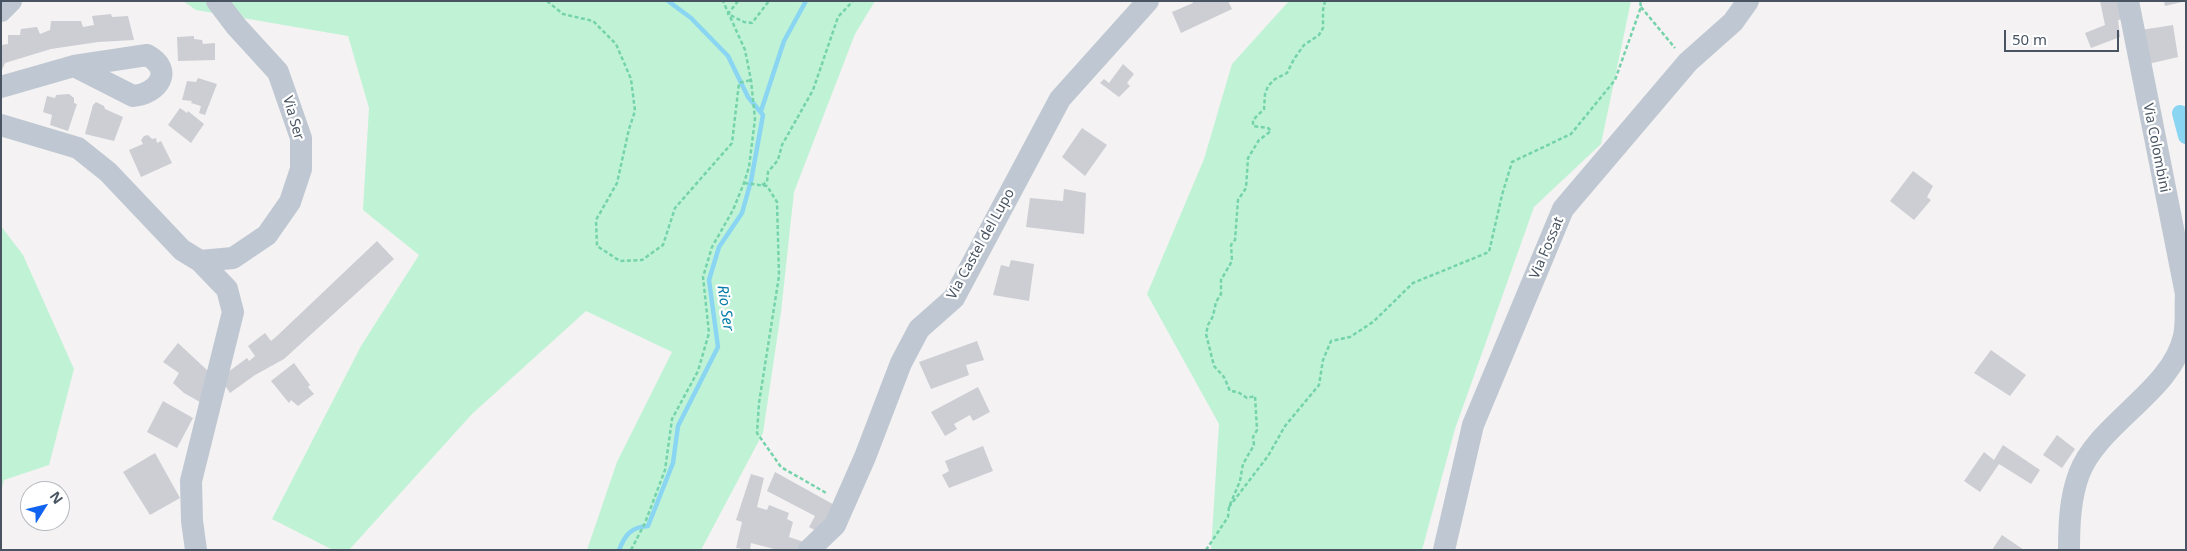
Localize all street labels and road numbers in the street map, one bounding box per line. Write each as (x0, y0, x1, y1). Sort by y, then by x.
street label: Via Ser (279, 94, 307, 142)
street label: Via Colombini (2139, 102, 2173, 194)
street label: Via Castel del Lupo (944, 186, 1018, 302)
street label: Via Fossat (1526, 215, 1568, 281)

